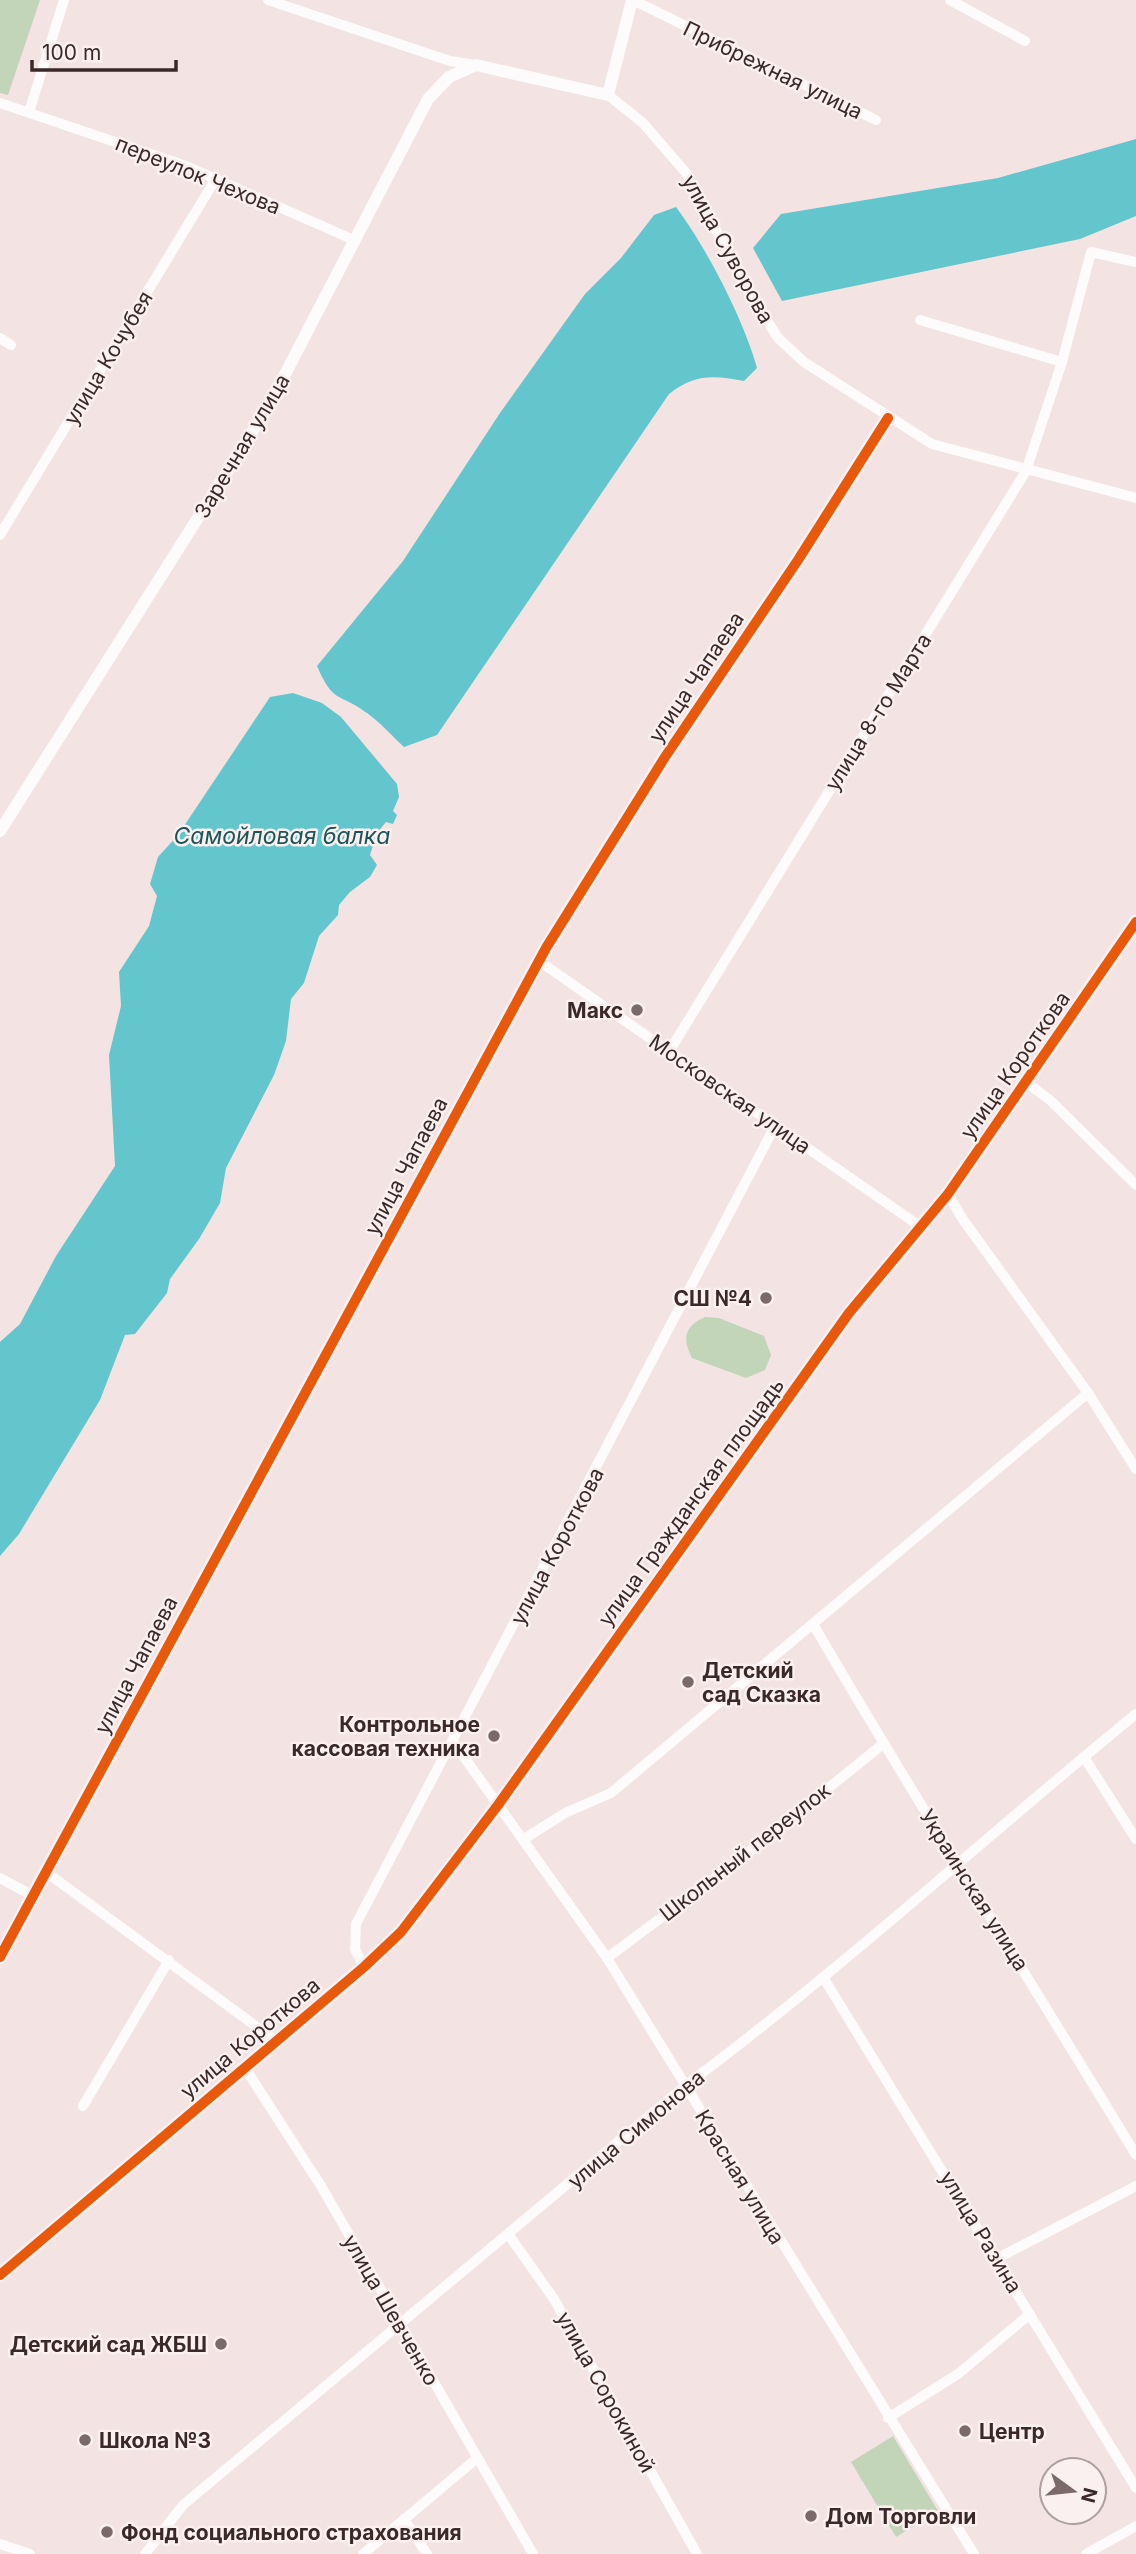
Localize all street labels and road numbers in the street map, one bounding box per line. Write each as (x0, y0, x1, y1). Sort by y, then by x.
street label: Прибрежная улица (679, 16, 867, 124)
street label: переулок Чехова (112, 130, 284, 220)
street label: улица Суворова (677, 170, 779, 328)
street label: улица Кочубея (58, 287, 158, 429)
street label: Заречная улица (189, 369, 295, 523)
street label: улица Чапаева (643, 607, 749, 747)
street label: улица 8-го Марта (820, 629, 936, 795)
street label: улица Короткова (955, 986, 1075, 1144)
street label: Московская улица (644, 1029, 816, 1159)
street label: улица Чапаева (359, 1093, 453, 1239)
street label: улица Гражданская площадь (593, 1373, 789, 1631)
street label: улица Короткова (505, 1463, 609, 1629)
street label: улица Чапаева (89, 1592, 183, 1738)
street label: Школьный переулок (655, 1777, 836, 1926)
street label: Украинская улица (914, 1805, 1034, 1975)
street label: улица Короткова (175, 1972, 325, 2104)
street label: улица Симонова (563, 2065, 709, 2193)
street label: Красная улица (690, 2105, 790, 2249)
street label: улица Разина (935, 2167, 1027, 2297)
street label: улица Шевченко (338, 2230, 444, 2390)
street label: улица Сорокиной (551, 2307, 661, 2477)

